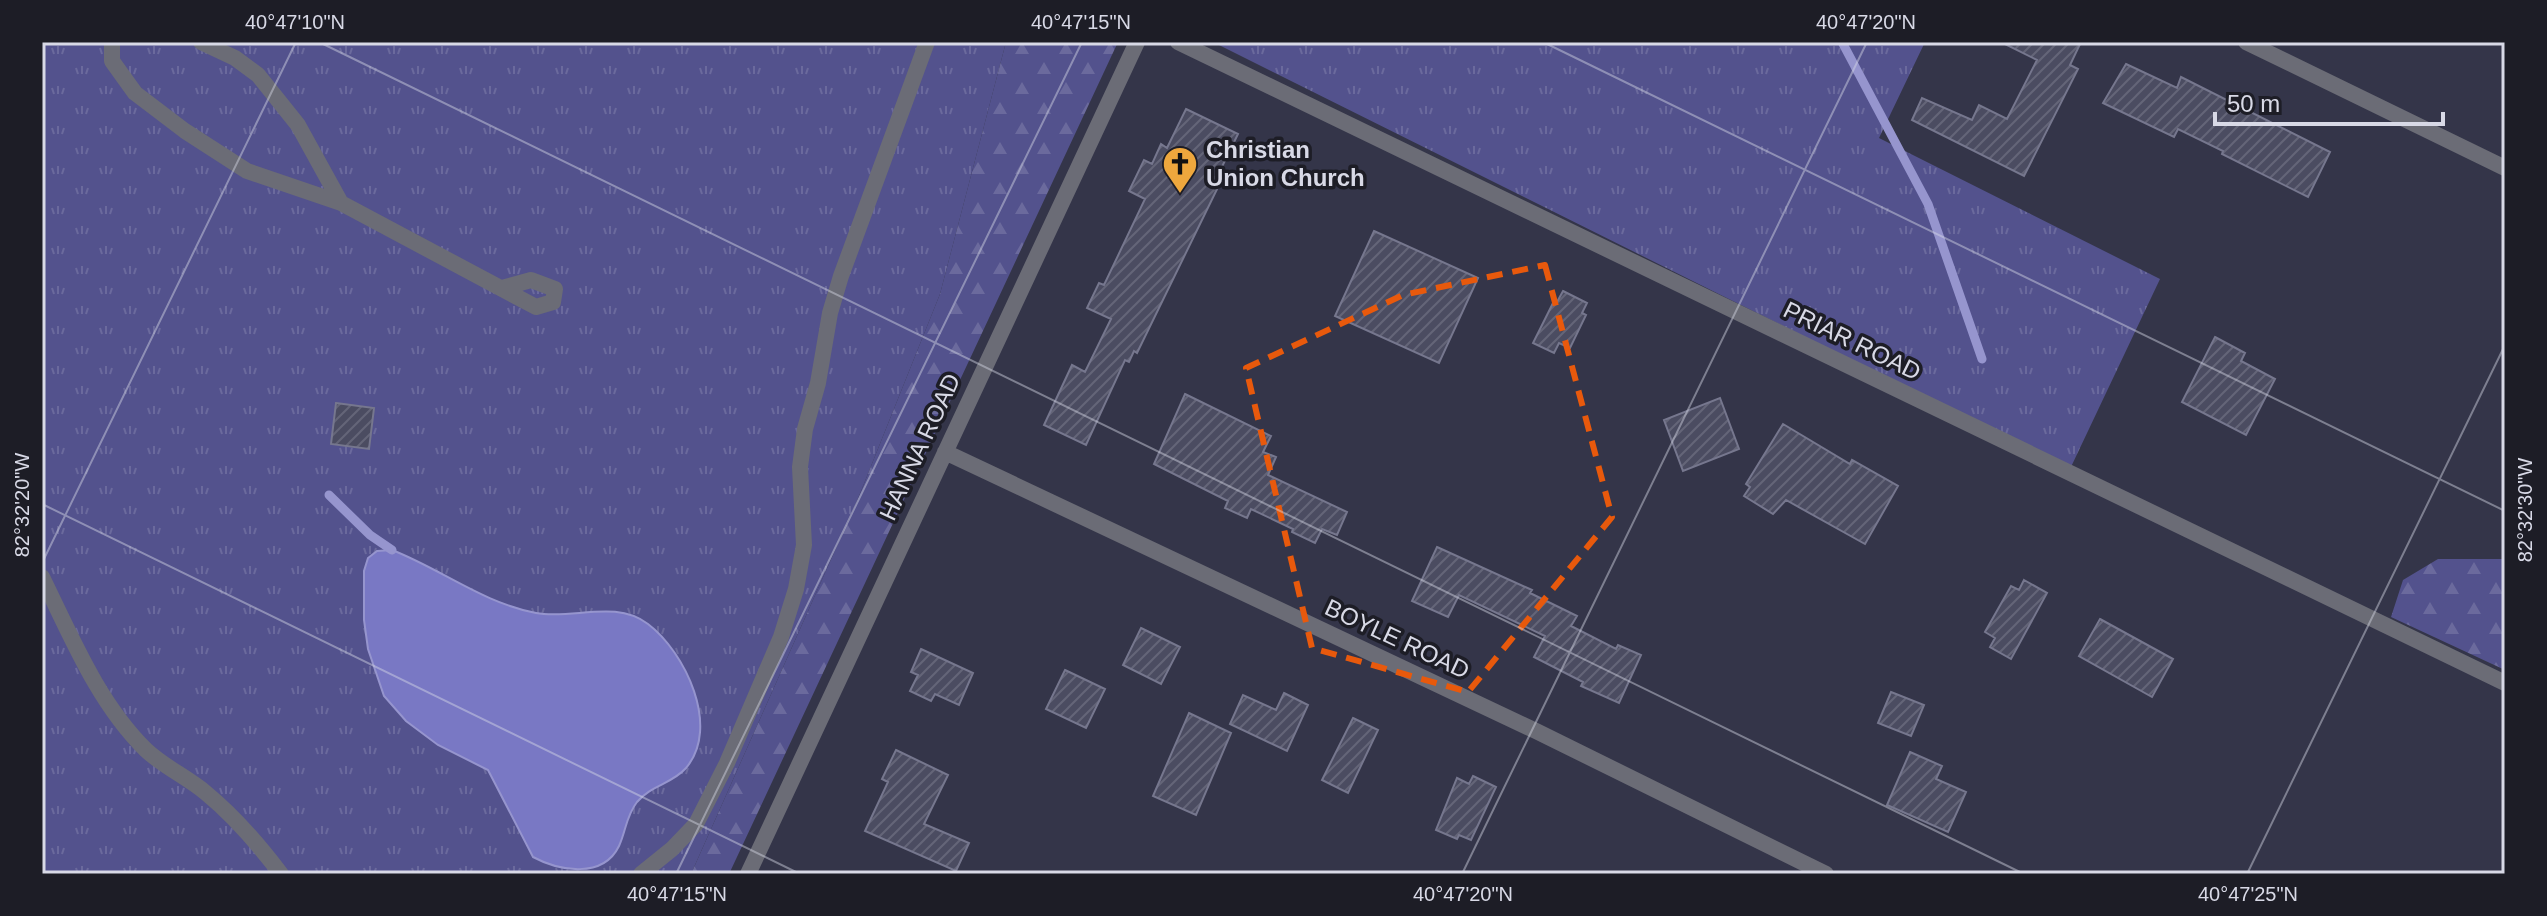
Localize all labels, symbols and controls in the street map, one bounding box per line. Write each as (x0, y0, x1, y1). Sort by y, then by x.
text: 40°47'10"N (245, 11, 345, 33)
text: 40°47'15"N (1031, 11, 1131, 33)
text: 40°47'20"N (1816, 11, 1916, 33)
scale bar (2215, 76, 2443, 126)
text: 50 m (2227, 90, 2280, 117)
place label: Christian Union Church (1206, 136, 1365, 191)
church icon: Christian Union Church (1161, 145, 1199, 195)
street label: PRIAR ROAD (1779, 296, 1925, 385)
street label: HANNA ROAD (874, 369, 965, 524)
text: 82°32'20"W (11, 453, 33, 557)
text: 82°32'30"W (2514, 458, 2536, 562)
street label: BOYLE ROAD (1321, 593, 1474, 684)
text: 40°47'15"N (627, 883, 727, 905)
text: 40°47'20"N (1413, 883, 1513, 905)
text: 40°47'25"N (2198, 883, 2298, 905)

